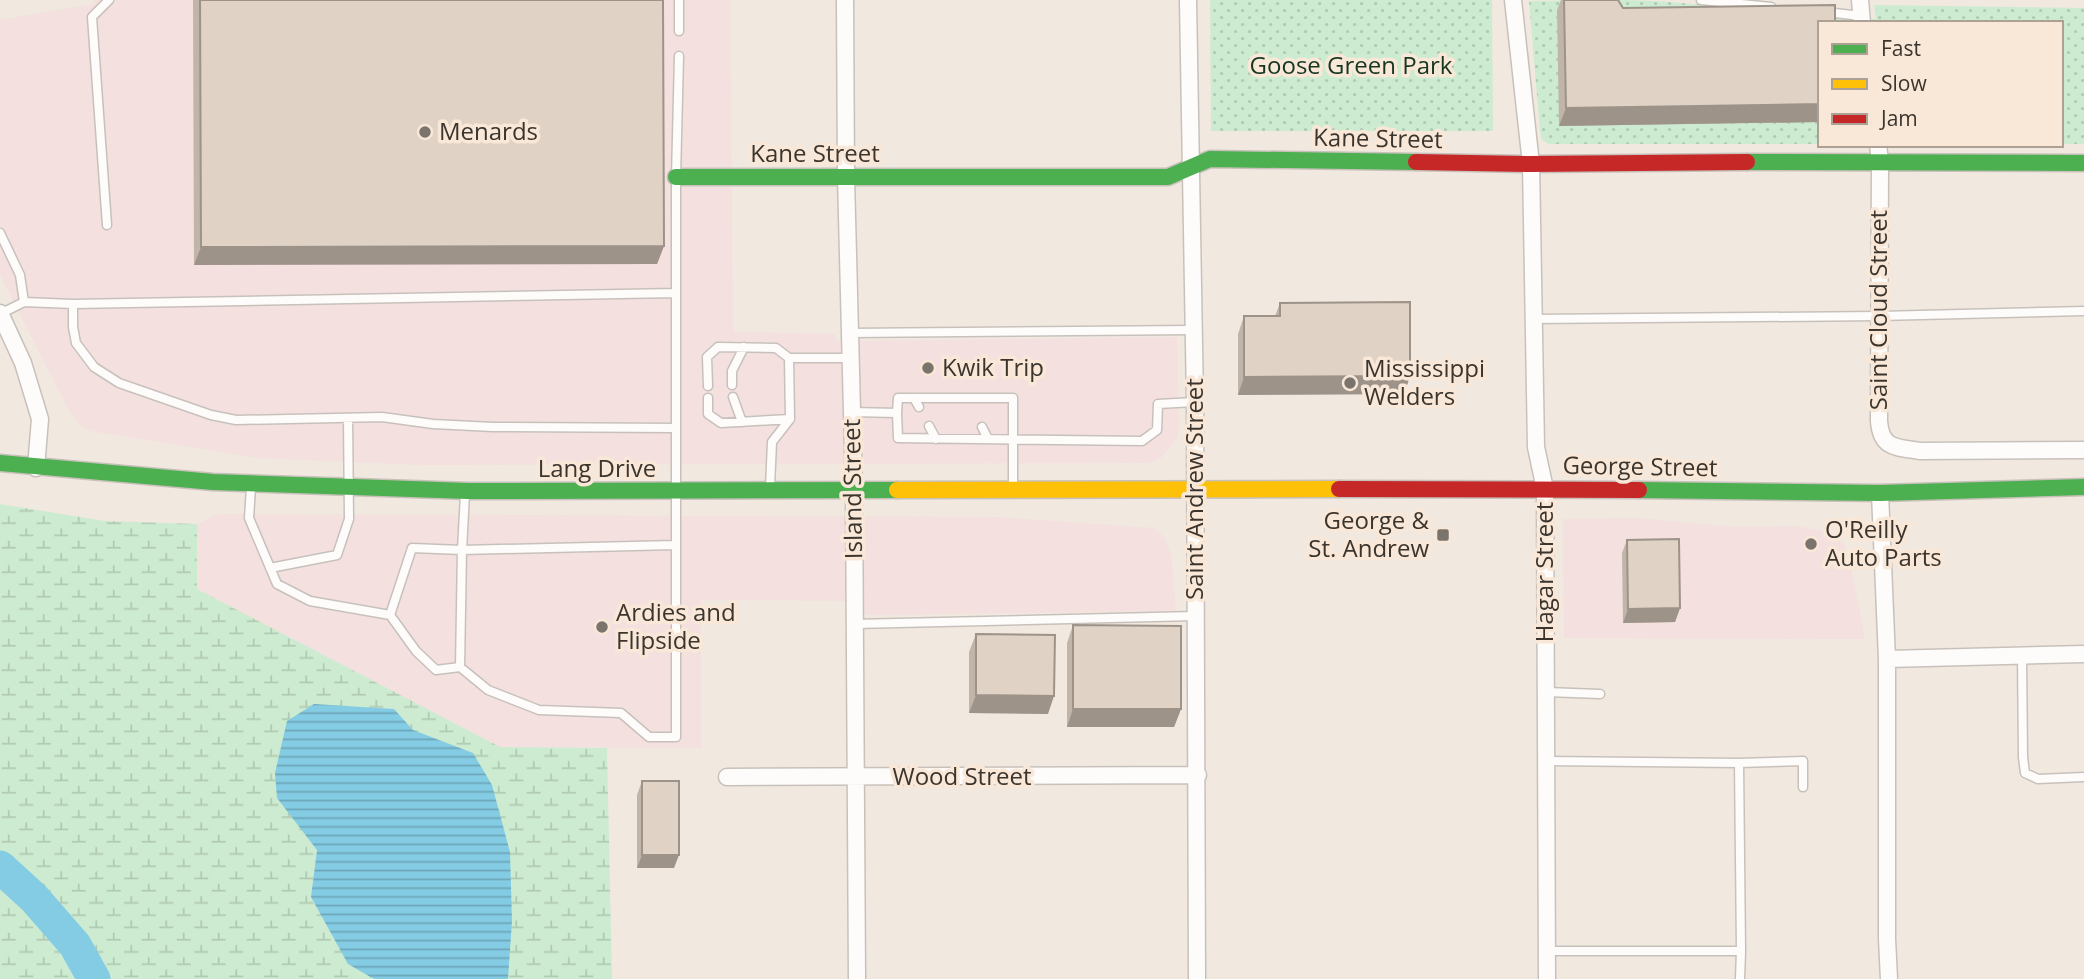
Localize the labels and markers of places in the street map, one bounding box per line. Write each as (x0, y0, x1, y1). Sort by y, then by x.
place label: Menards (439, 114, 538, 147)
marker: Menards (417, 124, 433, 140)
place label: Kwik Trip (942, 350, 1044, 383)
place label: Mississippi Welders (1364, 351, 1485, 412)
marker: Kwik Trip (920, 360, 936, 376)
marker: Mississippi Welders (1342, 375, 1358, 391)
place label: George & St. Andrew (1308, 503, 1430, 564)
place label: O'Reilly Auto Parts (1825, 512, 1942, 573)
marker: George & St. Andrew (1435, 527, 1451, 543)
marker: O'Reilly Auto Parts (1803, 536, 1819, 552)
place label: Ardies and Flipside (616, 595, 736, 656)
marker: Ardies and Flipside (594, 619, 610, 635)

